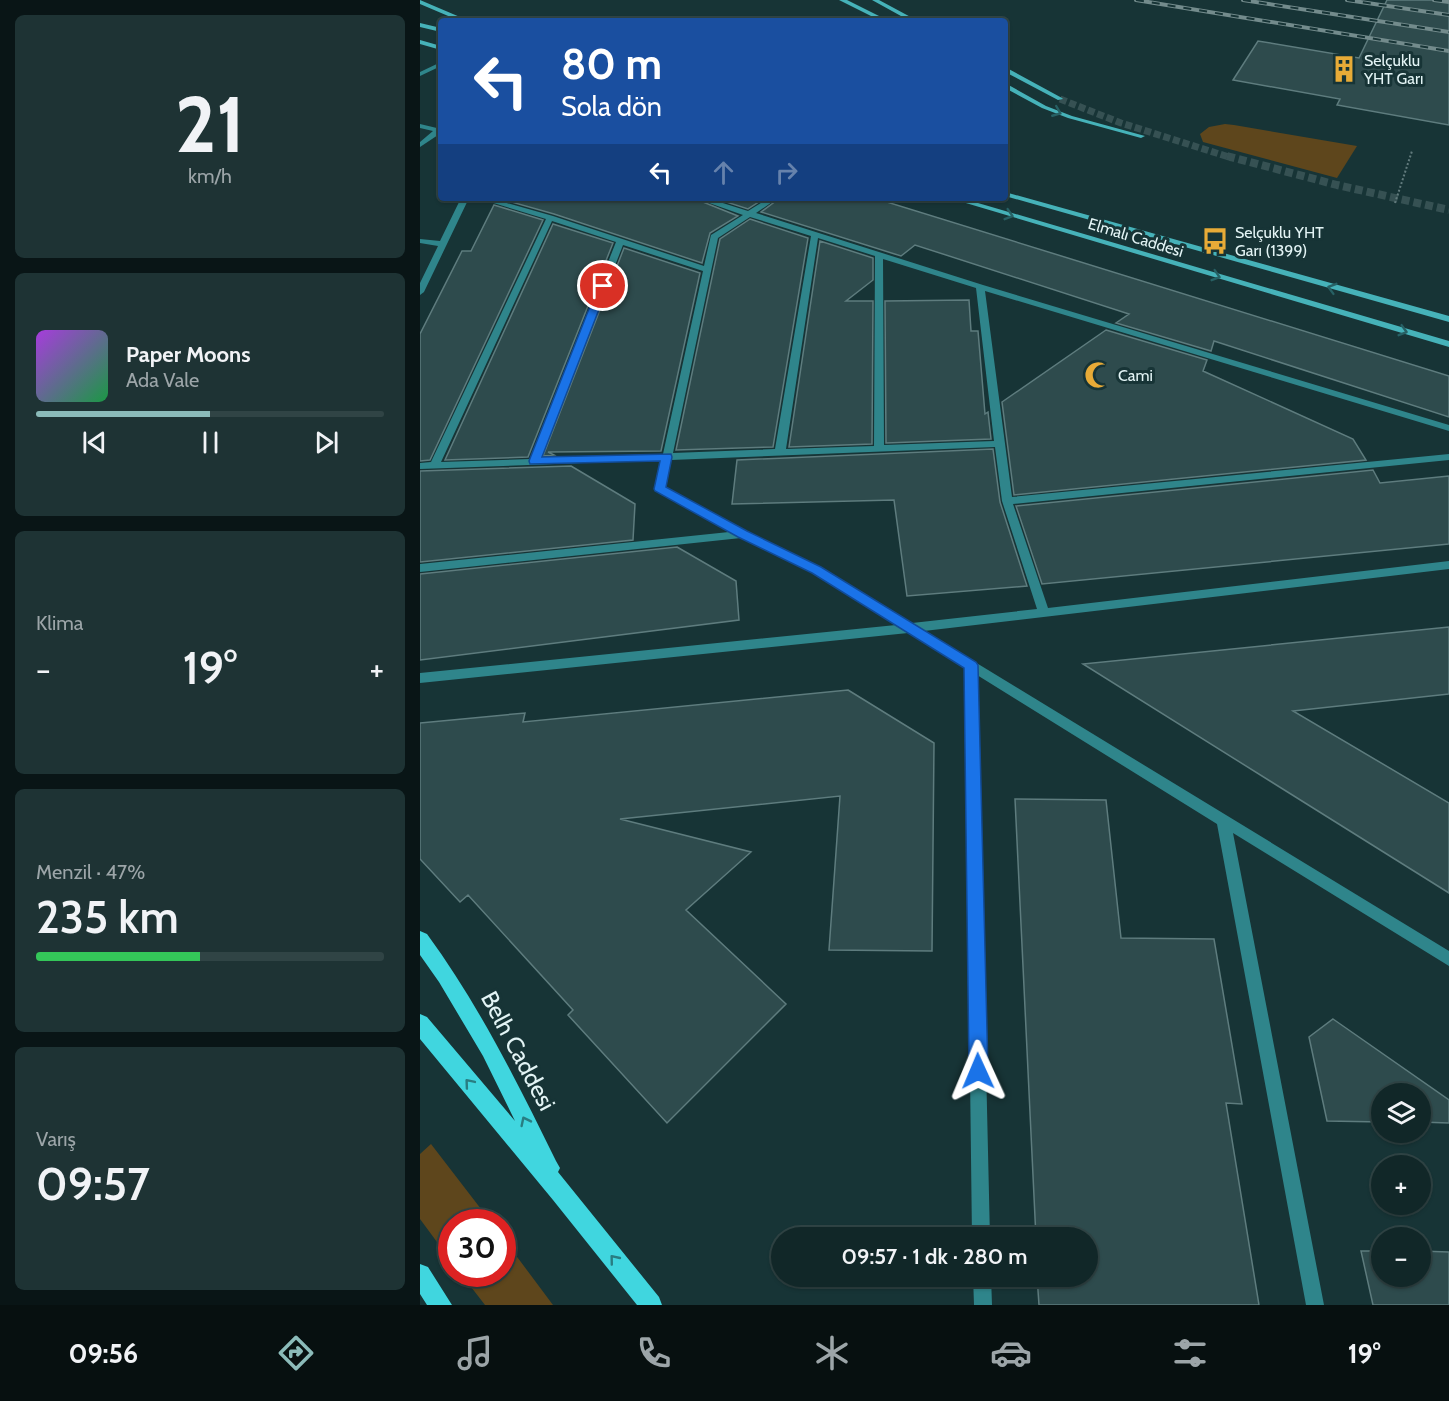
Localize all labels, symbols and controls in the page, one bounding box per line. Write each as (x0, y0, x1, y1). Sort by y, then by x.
text: 80 m (561, 38, 662, 90)
icon: left (462, 42, 540, 120)
place label: Selçuklu YHT Garı (1363, 51, 1423, 88)
building icon: Selçuklu YHT Garı (1329, 54, 1359, 84)
text: 21 (175, 77, 245, 172)
text: Sola dön (561, 90, 662, 123)
one-way arrow (1051, 105, 1062, 117)
icon: left (644, 156, 677, 189)
icon: ahead (707, 156, 740, 189)
icon: right (770, 156, 803, 189)
text: km/h (188, 164, 232, 188)
one-way arrow (1003, 208, 1014, 220)
street label: Elmalı Caddesi (1086, 214, 1186, 261)
place label: Selçuklu YHT Garı (1399) (1235, 223, 1324, 260)
bus stop icon: Selçuklu YHT Garı (1399) (1200, 226, 1230, 256)
pin (577, 260, 628, 311)
icon: arrive (586, 269, 619, 302)
one-way arrow (1210, 269, 1221, 281)
one-way arrow (1327, 282, 1337, 295)
one-way arrow (1398, 324, 1408, 336)
text: Paper Moons (126, 341, 250, 368)
mosque icon: Cami (1083, 360, 1113, 390)
place label: Cami (1118, 366, 1153, 385)
text: Ada Vale (126, 368, 199, 392)
icon: previous (78, 426, 111, 459)
icon: pause (194, 426, 227, 459)
icon: next (310, 426, 343, 459)
text: Klima (36, 611, 83, 635)
text: 19° (183, 641, 237, 695)
text: − (36, 649, 51, 689)
text: + (369, 649, 384, 689)
text: Menzil · 47% (36, 860, 145, 884)
text: 235 km (36, 890, 179, 944)
street label: Belh Caddesi (475, 986, 562, 1115)
position arrow (946, 1039, 1010, 1103)
one-way arrow (466, 1079, 477, 1090)
map controls (1371, 1083, 1431, 1287)
button: layers (1371, 1083, 1431, 1143)
one-way arrow (521, 1116, 533, 1127)
text: Varış (36, 1127, 76, 1151)
button: + (1371, 1155, 1431, 1215)
text: 09:57 (36, 1157, 150, 1211)
speed limit sign: 30 (438, 1209, 516, 1287)
button: − (1371, 1227, 1431, 1287)
text: 09:57 · 1 dk · 280 m (842, 1243, 1027, 1270)
one-way arrow (611, 1255, 622, 1266)
icon: directions (275, 1332, 317, 1374)
icon: music (454, 1332, 496, 1374)
icon: phone (633, 1332, 675, 1374)
icon: climate (811, 1332, 853, 1374)
icon: car (990, 1332, 1032, 1374)
icon: filters (1169, 1332, 1211, 1374)
text: 09:56 (68, 1337, 138, 1370)
text: 19° (1348, 1337, 1381, 1370)

